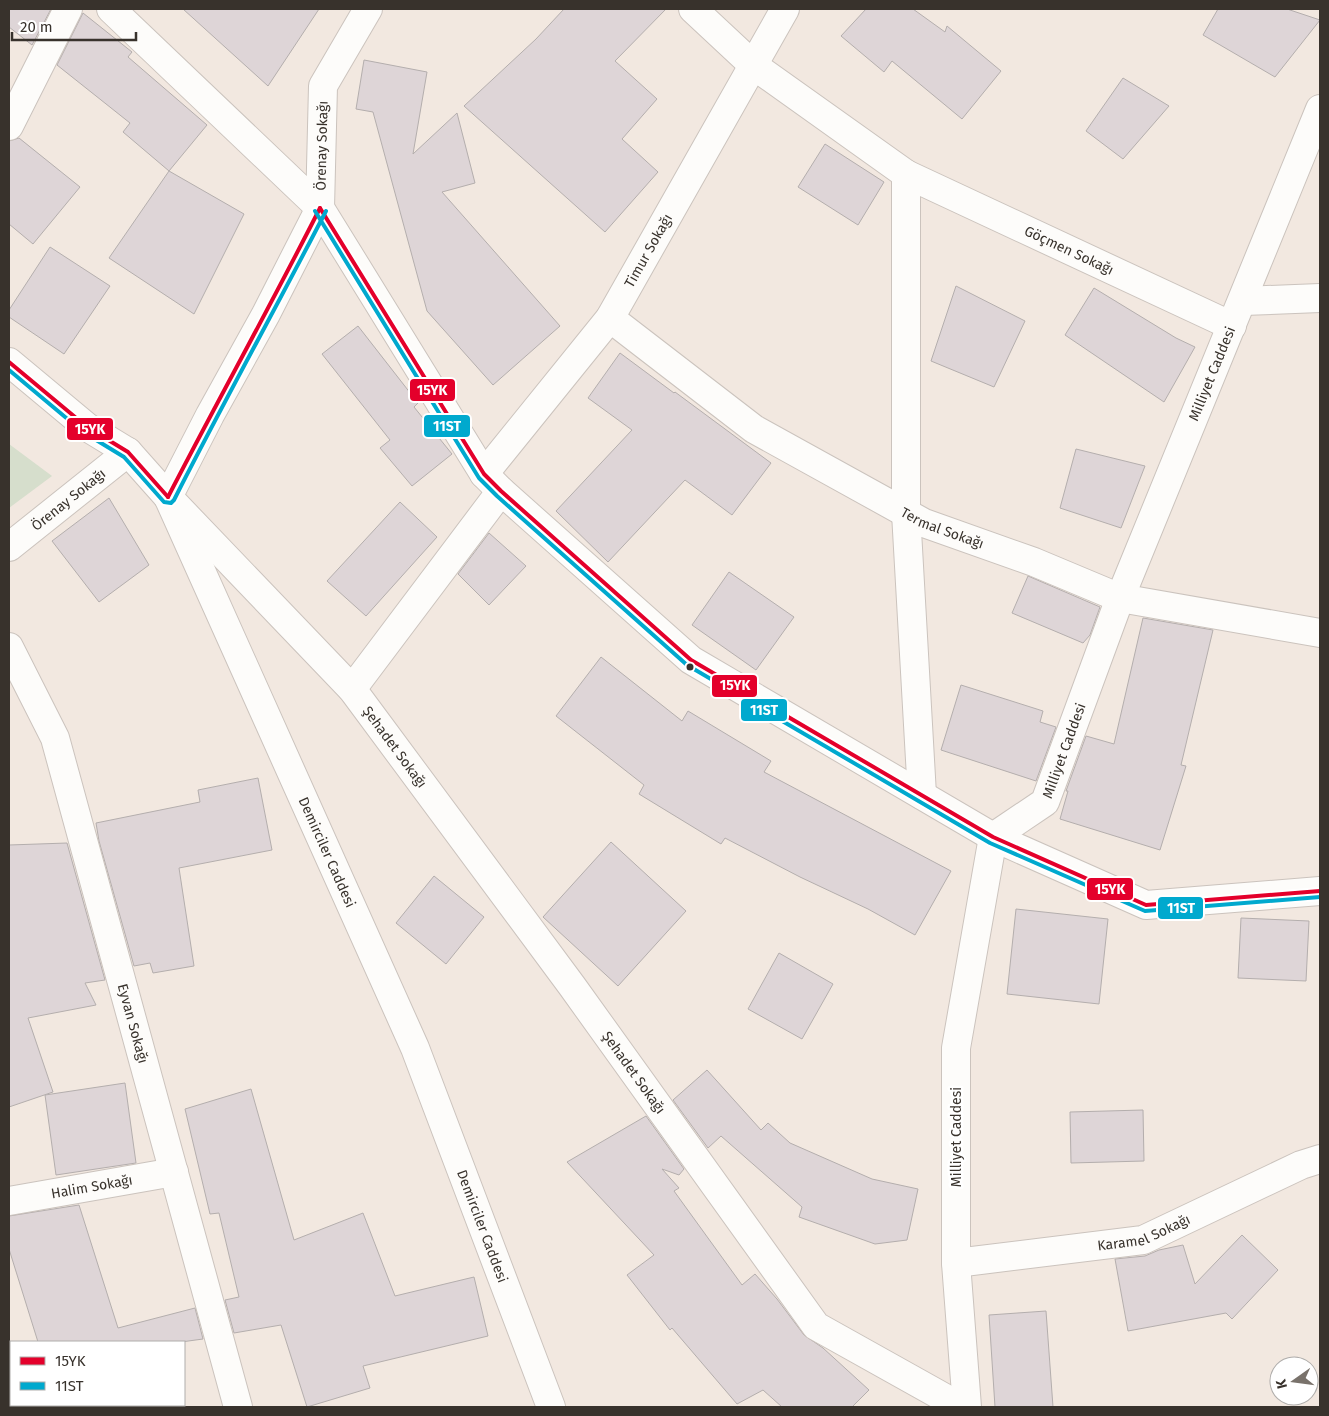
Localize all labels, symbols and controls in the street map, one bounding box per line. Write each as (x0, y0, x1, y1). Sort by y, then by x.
scale bar (12, 10, 136, 42)
text: 20 m (20, 18, 53, 36)
street label: Örenay Sokağı (311, 100, 331, 191)
street label: Timur Sokağı (621, 211, 676, 290)
street label: Göçmen Sokağı (1022, 222, 1117, 278)
street label: Milliyet Caddesi (1185, 324, 1239, 423)
line badge: 15YK (409, 378, 456, 402)
text: 15YK (417, 382, 448, 399)
line badge: 11ST (423, 414, 471, 438)
line badge: 15YK (66, 417, 114, 441)
text: 11ST (433, 418, 461, 435)
text: 15YK (75, 421, 106, 438)
street label: Örenay Sokağı (27, 465, 109, 534)
street label: Termal Sokağı (898, 503, 986, 552)
unlabelled marker (685, 662, 695, 672)
line badge: 15YK (711, 674, 758, 698)
text: 15YK (720, 677, 751, 694)
line badge: 11ST (740, 698, 788, 722)
street label: Milliyet Caddesi (1039, 701, 1089, 801)
text: 11ST (750, 702, 778, 719)
street label: Şehadet Sokağı (359, 703, 431, 791)
street label: Demirciler Caddesi (295, 794, 359, 910)
line badge: 15YK (1086, 877, 1134, 901)
text: 15YK (1095, 881, 1126, 898)
line badge: 11ST (1157, 896, 1204, 920)
text: 11ST (1167, 900, 1195, 917)
street label: Eyvan Sokağı (114, 982, 152, 1065)
street label: Şehadet Sokağı (599, 1028, 669, 1117)
street label: Milliyet Caddesi (948, 1087, 965, 1187)
street label: Demirciler Caddesi (453, 1167, 512, 1285)
street label: Halim Sokağı (50, 1171, 134, 1202)
street label: Karamel Sokağı (1096, 1210, 1193, 1254)
legend (10, 1341, 185, 1406)
text: 15YK (55, 1352, 86, 1370)
north arrow (1269, 1356, 1319, 1406)
text: 11ST (55, 1377, 84, 1395)
text: K (1272, 1377, 1291, 1390)

